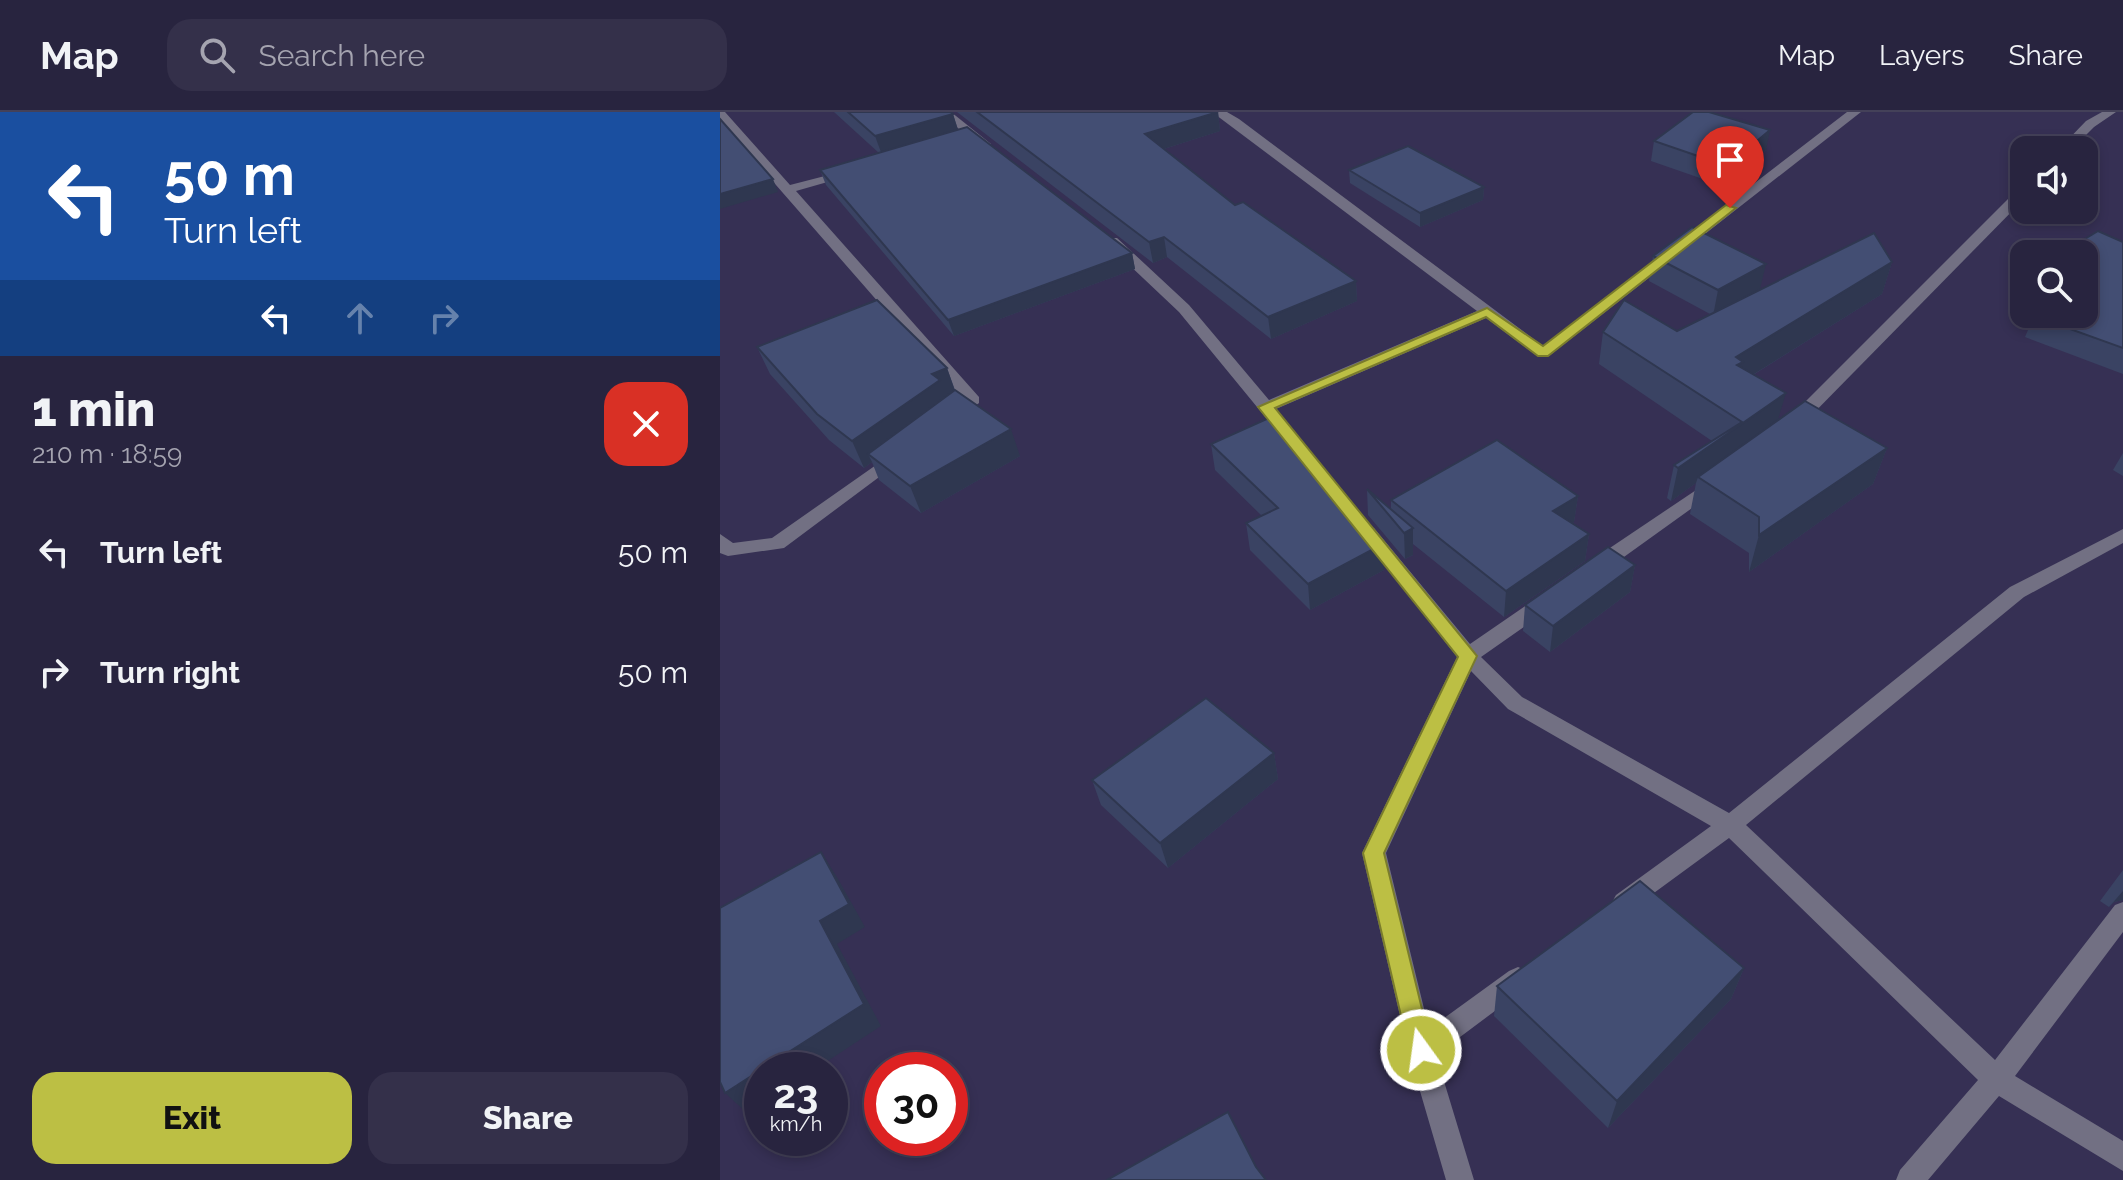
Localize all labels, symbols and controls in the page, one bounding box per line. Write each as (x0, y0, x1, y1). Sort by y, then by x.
search box (167, 19, 727, 91)
text: Map (40, 33, 119, 78)
icon: search (195, 33, 239, 77)
text: Search here (259, 38, 425, 73)
text: Map (1778, 39, 1835, 72)
text: Layers (1879, 39, 1965, 72)
text: Share (2009, 39, 2083, 72)
pin (1696, 126, 1764, 208)
map controls (2010, 136, 2098, 328)
button: sound (2010, 136, 2098, 224)
icon: arrive (1708, 138, 1752, 182)
text: 50 m (164, 142, 295, 208)
icon: left (32, 144, 136, 248)
text: Turn left (164, 209, 302, 251)
button: search (2010, 240, 2098, 328)
icon: left (254, 296, 298, 340)
icon: ahead (338, 296, 382, 340)
icon: right (422, 296, 466, 340)
text: 1 min (32, 381, 155, 437)
button: close (604, 382, 688, 466)
text: 210 m · 18:59 (32, 439, 182, 469)
icon: left (32, 530, 76, 574)
text: Turn left (100, 535, 222, 570)
text: 50 m (618, 535, 688, 570)
icon: right (32, 650, 76, 694)
text: Turn right (100, 655, 240, 690)
text: 50 m (618, 655, 688, 690)
position arrow (1379, 1008, 1463, 1092)
speed limit sign: 30 (864, 1052, 968, 1156)
text: 23 (774, 1070, 818, 1117)
button: Exit (32, 1072, 352, 1164)
button: Share (368, 1072, 688, 1164)
text: km/h (770, 1112, 822, 1136)

